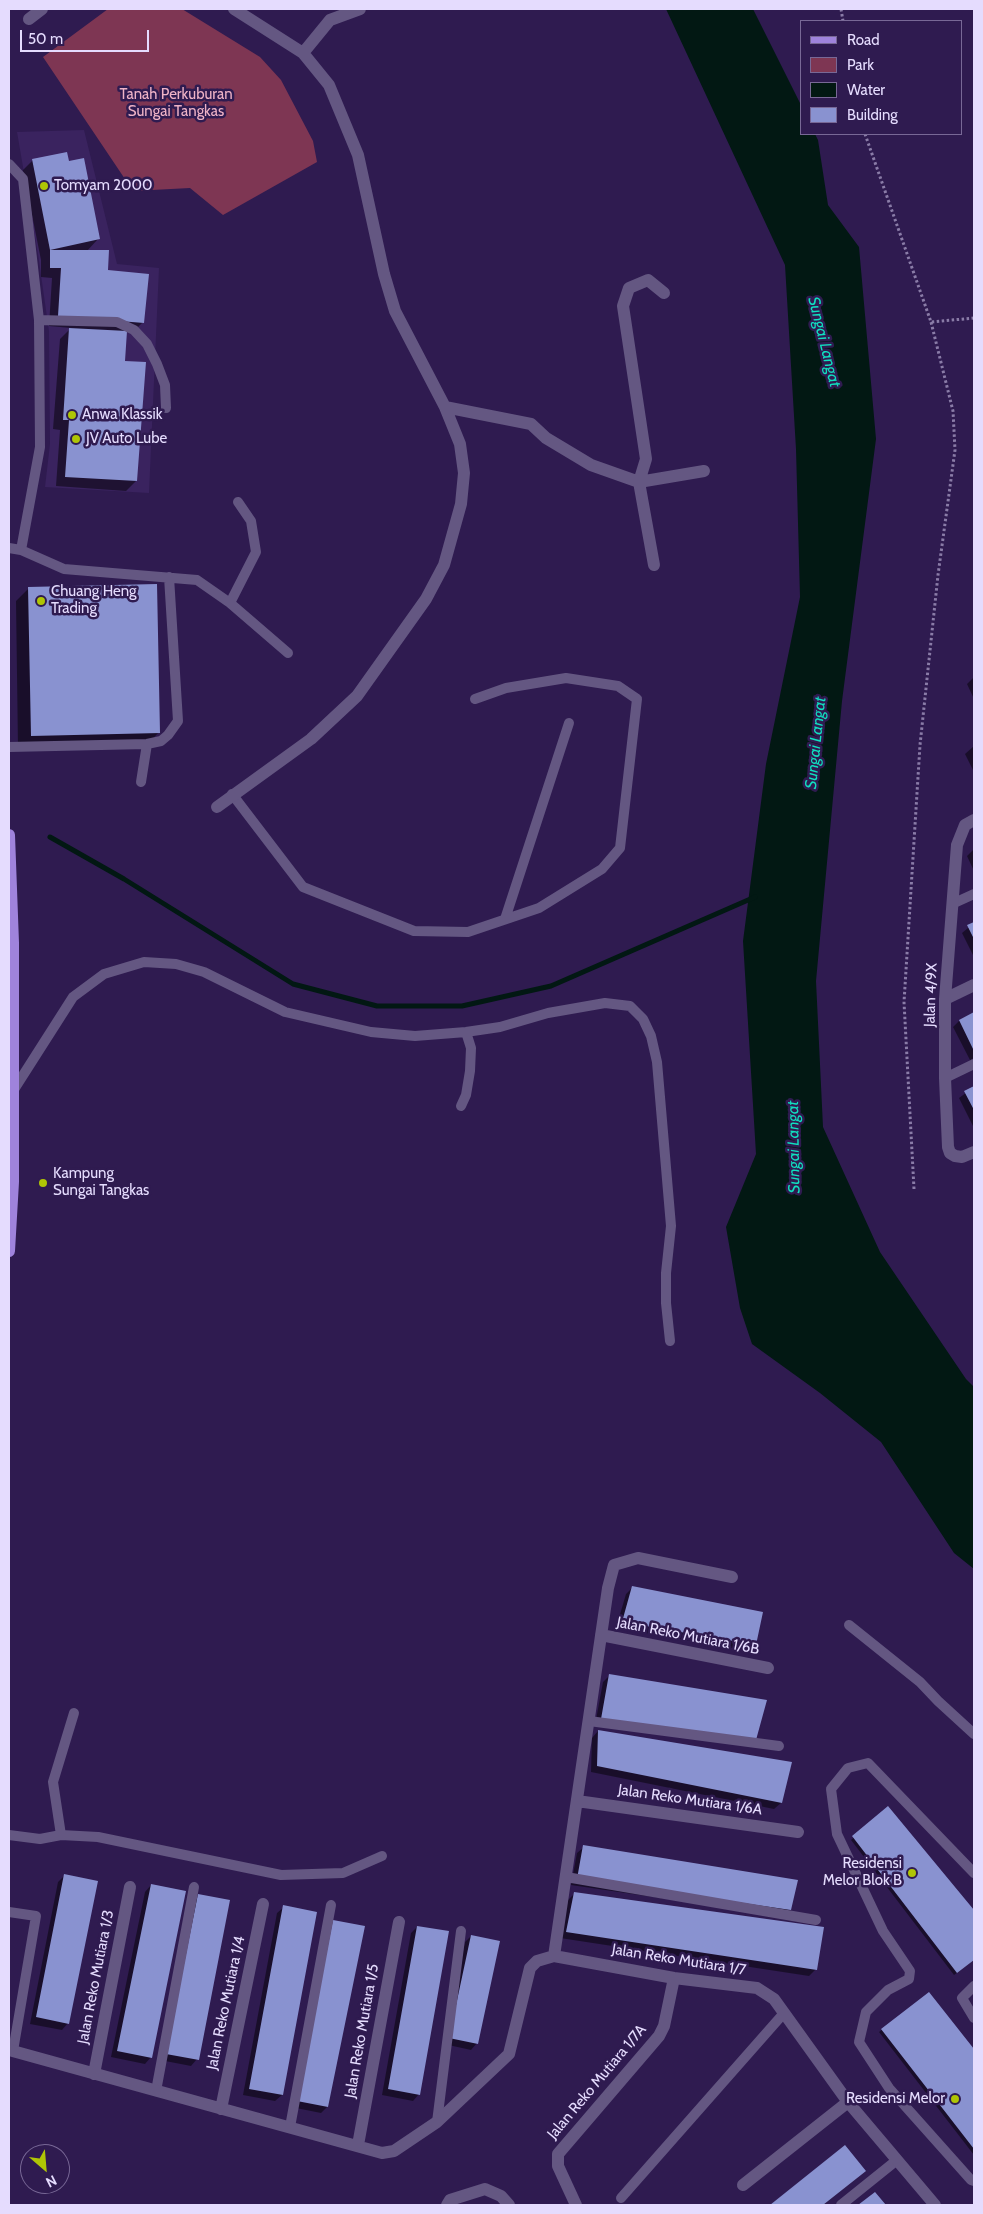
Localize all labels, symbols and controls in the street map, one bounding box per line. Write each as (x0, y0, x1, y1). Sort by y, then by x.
scale bar (22, 20, 151, 52)
legend (800, 20, 963, 135)
text: 50 m (28, 30, 63, 48)
text: Road (847, 31, 880, 49)
text: Park (847, 56, 874, 74)
text: Water (847, 81, 885, 99)
park label: Tanah Perkuburan Sungai Tangkas (119, 86, 233, 121)
text: Building (847, 106, 898, 124)
place label: Tomyam 2000 (54, 177, 152, 195)
marker: Tomyam 2000 (38, 180, 50, 192)
water label: Sungai Langat (804, 295, 844, 389)
place label: Anwa Klassik (82, 406, 162, 424)
marker: Anwa Klassik (66, 409, 78, 421)
place label: JV Auto Lube (86, 430, 167, 448)
marker: JV Auto Lube (70, 433, 82, 445)
place label: Chuang Heng Trading (51, 583, 137, 618)
marker: Chuang Heng Trading (35, 595, 47, 607)
water label: Sungai Langat (802, 696, 830, 790)
street label: Jalan 4/9X (921, 963, 941, 1027)
water label: Sungai Langat (784, 1101, 804, 1193)
place label: Kampung Sungai Tangkas (53, 1165, 149, 1200)
marker: Kampung Sungai Tangkas (37, 1177, 49, 1189)
street label: Jalan Reko Mutiara 1/6B (615, 1613, 761, 1659)
street label: Jalan Reko Mutiara 1/6A (617, 1781, 763, 1819)
place label: Residensi Melor Blok B (823, 1855, 902, 1890)
marker: Residensi Melor Blok B (906, 1867, 918, 1879)
street label: Jalan Reko Mutiara 1/3 (74, 1908, 118, 2046)
street label: Jalan Reko Mutiara 1/4 (203, 1935, 249, 2071)
street label: Jalan Reko Mutiara 1/7 (611, 1941, 747, 1979)
street label: Jalan Reko Mutiara 1/5 (341, 1962, 383, 2100)
street label: Jalan Reko Mutiara 1/7A (544, 2021, 650, 2143)
place label: Residensi Melor (846, 2090, 945, 2108)
marker: Residensi Melor (949, 2093, 961, 2105)
north arrow (20, 2144, 70, 2194)
text: N (43, 2171, 60, 2192)

